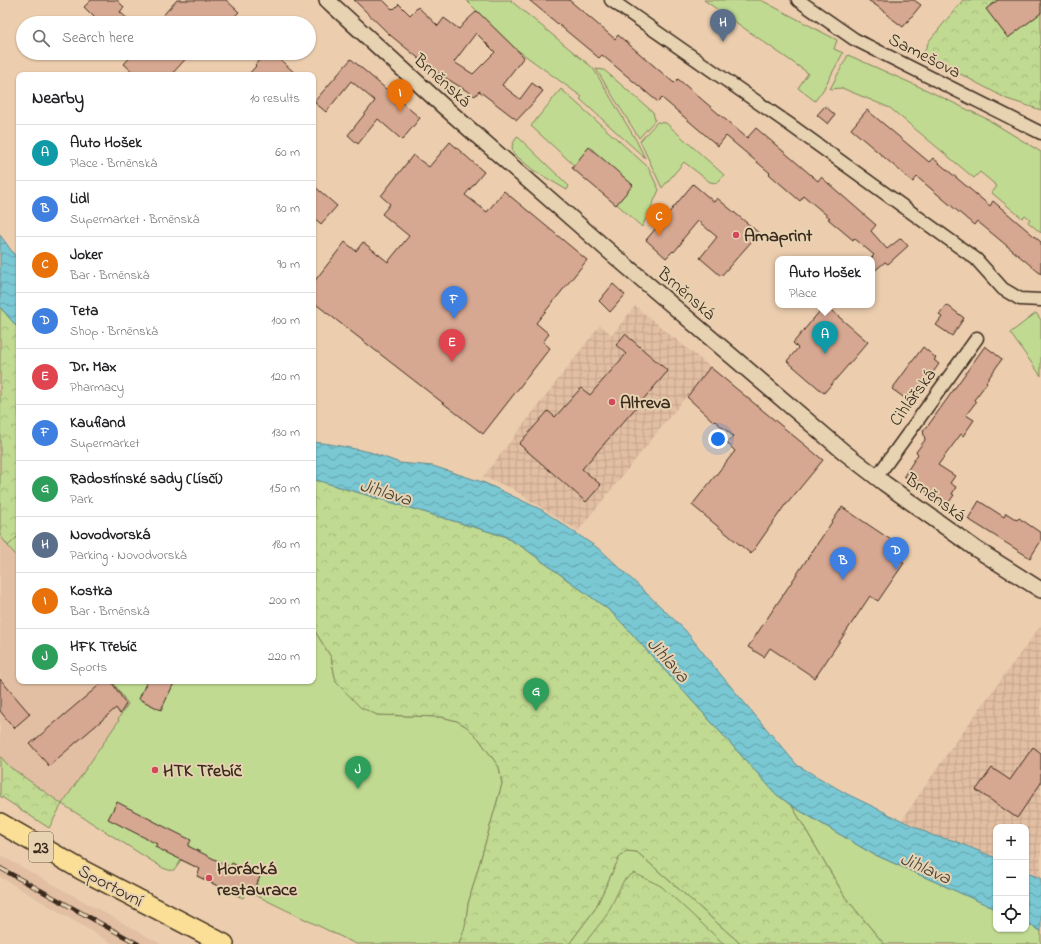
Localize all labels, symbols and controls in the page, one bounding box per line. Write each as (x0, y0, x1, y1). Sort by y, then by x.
pin: H (710, 9, 736, 42)
search box (16, 16, 316, 60)
icon: search (30, 27, 52, 49)
text: Search here (62, 27, 134, 49)
street label: Samešova (883, 27, 965, 86)
street label: Brněnská (406, 48, 476, 114)
pin: I (387, 79, 413, 112)
text: Nearby (32, 86, 84, 111)
text: 10 results (250, 89, 300, 108)
text: Auto Hošek (70, 132, 142, 154)
text: A (41, 143, 49, 162)
text: 60 m (275, 143, 300, 162)
text: Place · Brněnská (70, 154, 157, 173)
text: Lidl (70, 188, 89, 210)
text: B (41, 199, 49, 218)
text: 80 m (276, 199, 300, 218)
pin: C (646, 203, 672, 236)
text: Supermarket · Brněnská (70, 210, 199, 229)
place label: Amaprint (744, 224, 813, 250)
marker: Amaprint (731, 230, 741, 240)
text: Joker (70, 244, 103, 266)
text: C (41, 255, 49, 274)
text: 90 m (277, 255, 300, 274)
popup (775, 256, 875, 308)
street label: Brněnská (650, 261, 721, 327)
text: Auto Hošek (789, 262, 861, 284)
text: Bar · Brněnská (70, 266, 149, 285)
text: Place (789, 284, 817, 303)
pin: F (441, 286, 467, 319)
text: Teta (70, 300, 98, 322)
text: D (40, 311, 50, 330)
text: 100 m (271, 311, 300, 330)
pin: A (812, 321, 838, 354)
text: Shop · Brněnská (70, 322, 158, 341)
pin: E (439, 329, 465, 362)
text: Dr. Max (70, 356, 116, 378)
street label: Cihlářská (884, 364, 943, 432)
text: E (41, 367, 49, 386)
text: 120 m (270, 367, 300, 386)
text: Pharmacy (70, 378, 124, 397)
place label: Altreva (620, 391, 671, 417)
marker: Altreva (607, 397, 617, 407)
text: Kaufland (70, 412, 125, 434)
text: F (41, 423, 49, 442)
text: 130 m (272, 423, 300, 442)
your location (708, 429, 728, 449)
text: Supermarket (70, 434, 140, 453)
street label: Brněnská (898, 467, 971, 530)
text: Radostínské sady (Lísčí) (70, 468, 222, 490)
water label: Jihlava (356, 473, 415, 514)
text: G (41, 479, 49, 498)
text: 150 m (269, 479, 300, 498)
text: Park (70, 490, 94, 509)
text: Novodvorská (70, 524, 150, 546)
text: H (41, 535, 49, 554)
text: 180 m (272, 535, 300, 554)
pin: D (883, 537, 909, 570)
text: Parking · Novodvorská (70, 546, 187, 565)
pin: B (830, 547, 856, 580)
text: Kostka (70, 580, 112, 602)
text: I (43, 591, 47, 610)
text: 200 m (269, 591, 300, 610)
text: Bar · Brněnská (70, 602, 149, 621)
water label: Jihlava (639, 632, 695, 690)
text: HFK Třebíč (70, 636, 137, 658)
text: J (42, 647, 48, 666)
text: 220 m (268, 647, 300, 666)
text: Sports (70, 658, 107, 677)
pin: G (523, 678, 549, 711)
pin: J (345, 756, 371, 789)
place label: HTK Třebíč (163, 759, 243, 785)
marker: HTK Třebíč (150, 765, 160, 775)
map controls (993, 824, 1029, 932)
button: + (993, 824, 1029, 860)
road number: 23 (29, 832, 53, 862)
water label: Jihlava (895, 846, 955, 893)
place label: Horácká restaurace (217, 857, 298, 904)
street label: Sportovní (73, 859, 147, 915)
button: − (993, 860, 1029, 896)
marker: Horácká restaurace (204, 873, 214, 883)
button: locate (993, 896, 1029, 932)

